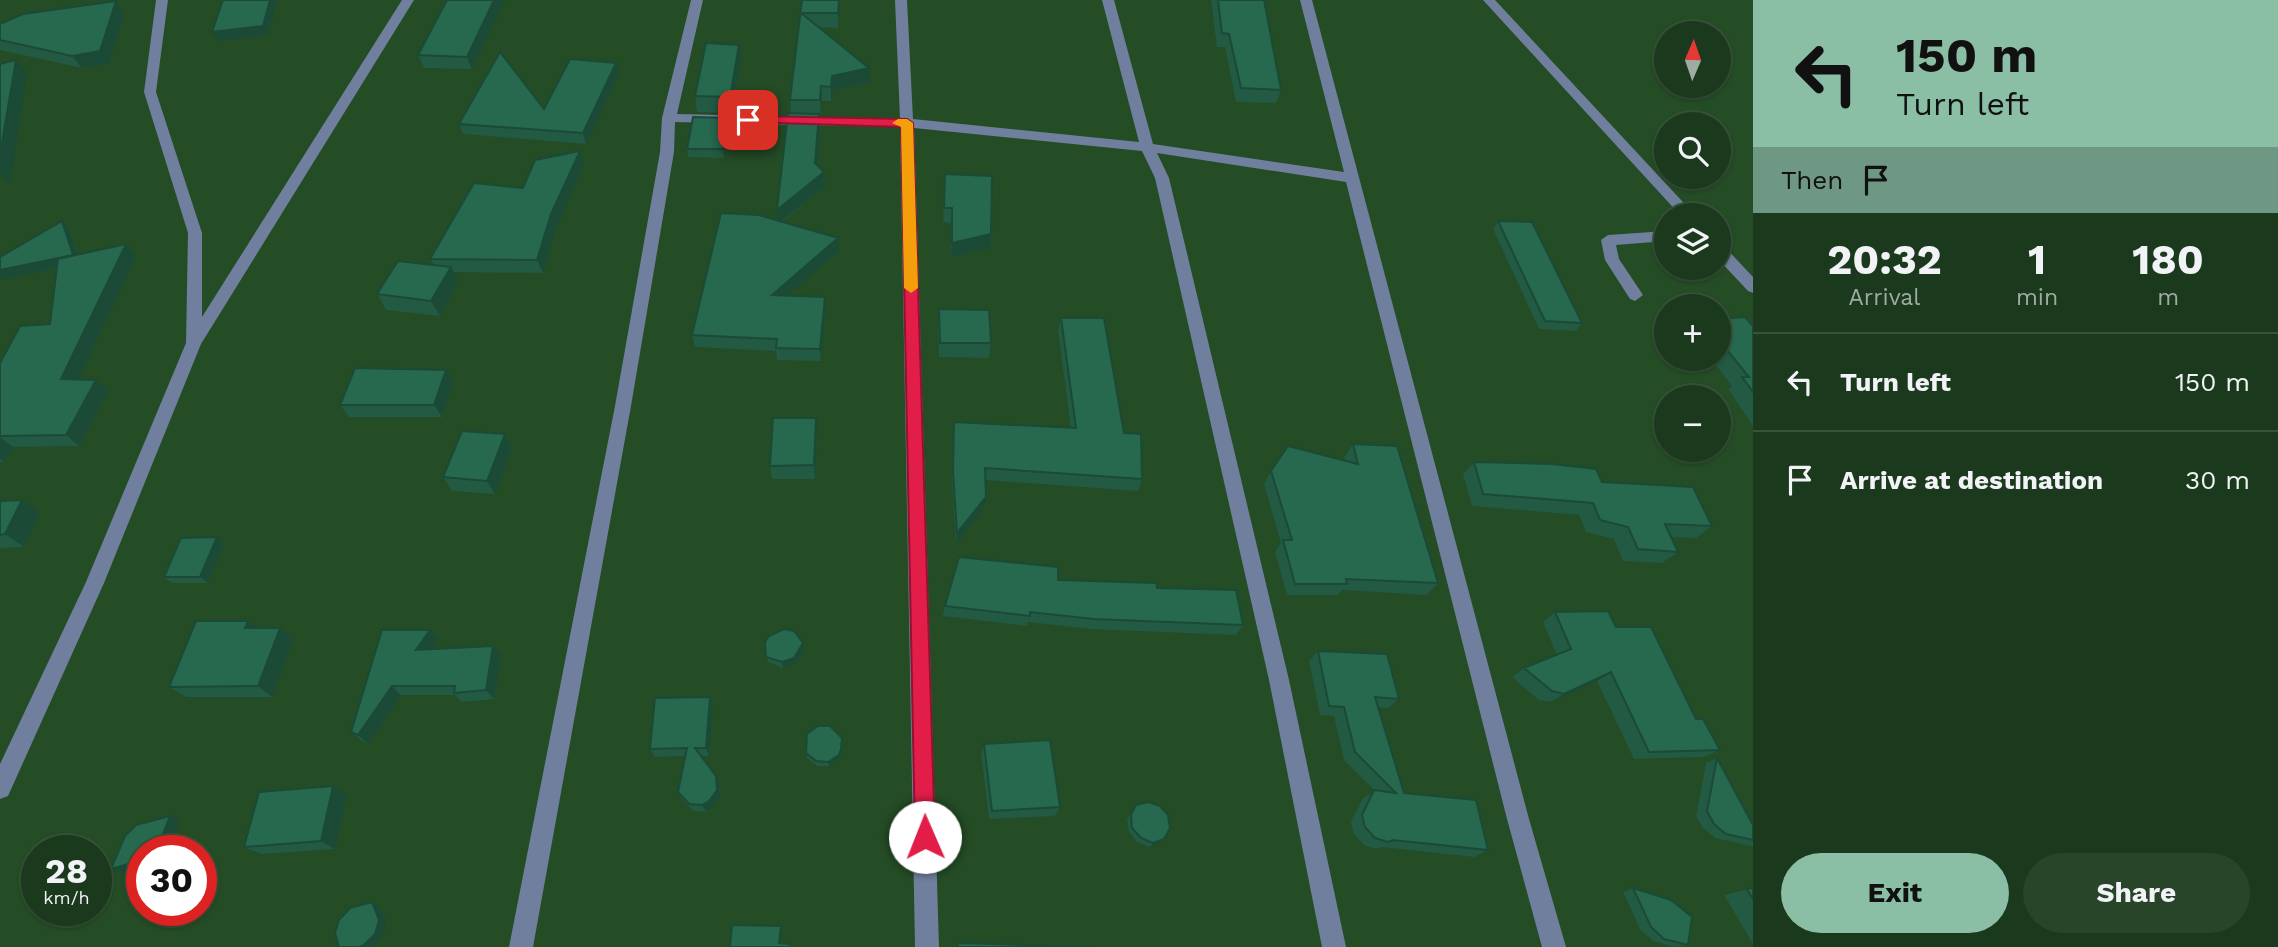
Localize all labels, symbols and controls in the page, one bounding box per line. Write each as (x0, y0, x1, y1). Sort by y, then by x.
north arrow (1654, 21, 1731, 98)
map controls (1654, 21, 1731, 462)
text: 150 m (1896, 26, 2037, 84)
icon: left (1781, 28, 1872, 119)
text: Turn left (1896, 85, 2029, 123)
pin (718, 90, 778, 150)
icon: arrive (729, 101, 767, 139)
button: search (1654, 112, 1731, 189)
icon: arrive (1857, 161, 1895, 199)
text: Then (1781, 165, 1843, 195)
button: layers (1654, 203, 1731, 280)
text: 20:32 (1827, 235, 1942, 284)
text: 1 (2028, 235, 2046, 284)
text: 180 (2132, 235, 2204, 284)
text: Arrival (1849, 284, 1920, 311)
text: min (2016, 284, 2058, 311)
text: m (2157, 284, 2179, 311)
button: + (1654, 294, 1731, 371)
icon: left (1781, 363, 1819, 401)
text: Turn left (1840, 367, 1951, 397)
text: 150 m (2175, 367, 2250, 397)
button: − (1654, 385, 1731, 462)
icon: arrive (1781, 461, 1819, 499)
text: Arrive at destination (1840, 465, 2103, 495)
text: 30 m (2185, 465, 2250, 495)
position arrow (888, 800, 962, 874)
speed limit sign: 30 (126, 835, 217, 926)
text: 28 (45, 850, 88, 892)
button: Exit (1781, 853, 2009, 933)
button: Share (2023, 853, 2250, 933)
text: km/h (43, 887, 90, 908)

